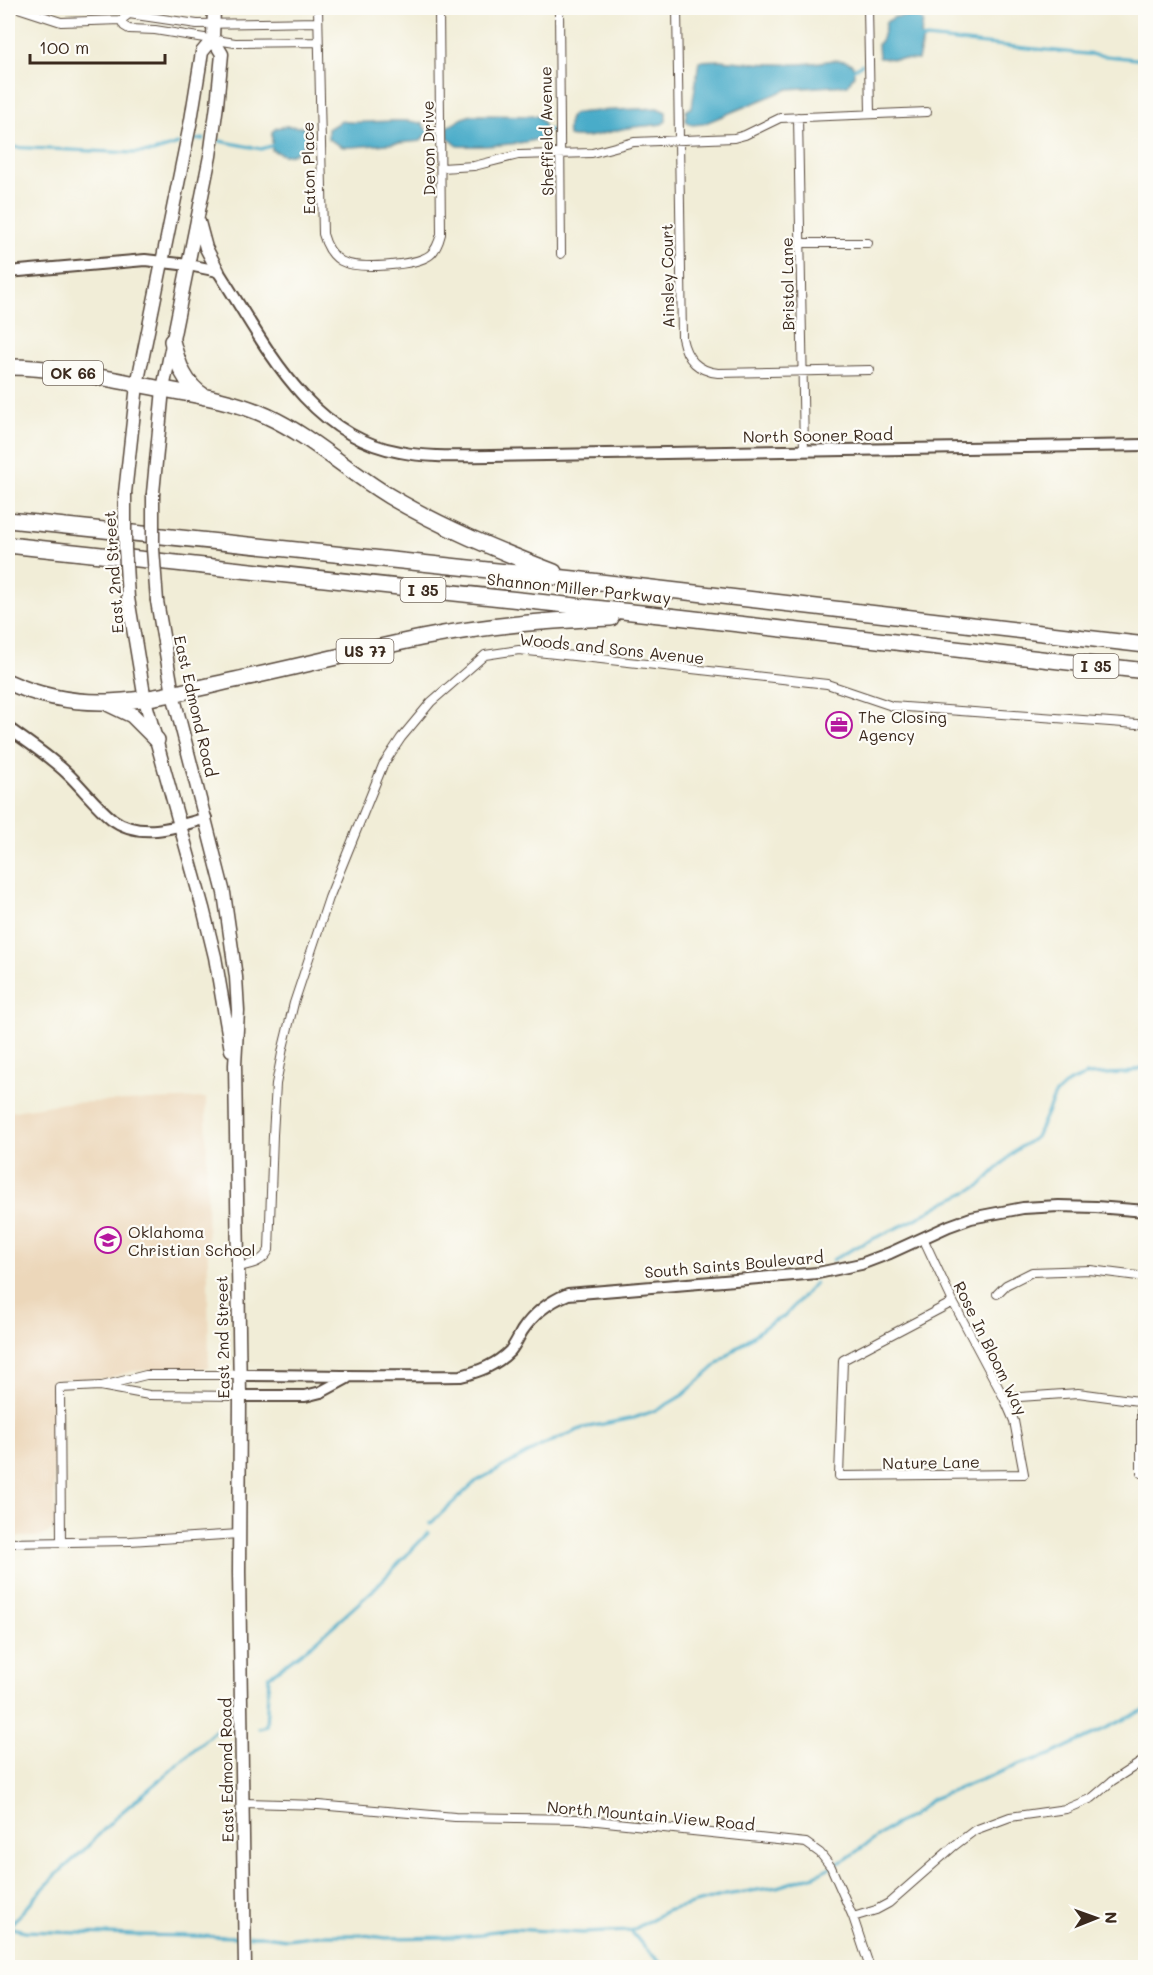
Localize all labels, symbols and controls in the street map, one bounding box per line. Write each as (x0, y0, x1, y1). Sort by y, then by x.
scale bar (30, 27, 165, 65)
text: 100 m (39, 35, 89, 59)
street label: Sheffield Avenue (534, 66, 558, 196)
street label: Devon Drive (417, 100, 439, 196)
street label: Eaton Place (297, 121, 319, 215)
street label: Ainsley Court (656, 223, 678, 329)
street label: Bristol Lane (776, 237, 798, 331)
road number: OK 66 (43, 361, 103, 385)
street label: North Sooner Road (743, 423, 893, 447)
street label: East 2nd Street (98, 510, 128, 634)
street label: Shannon Miller Parkway (486, 568, 672, 608)
road number: I 35 (400, 578, 446, 602)
street label: Woods and Sons Avenue (519, 628, 705, 668)
street label: East Edmond Road (170, 633, 222, 779)
road number: US 77 (336, 639, 394, 663)
road number: I 35 (1074, 654, 1118, 678)
place label: The Closing Agency (858, 706, 947, 745)
office icon: The Closing Agency (824, 710, 854, 740)
place label: Oklahoma Christian School (128, 1221, 255, 1260)
school or university icon: Oklahoma Christian School (93, 1225, 123, 1255)
street label: South Saints Boulevard (644, 1246, 824, 1282)
street label: East 2nd Street (210, 1275, 234, 1399)
street label: Rose In Bloom Way (949, 1277, 1033, 1419)
street label: Nature Lane (882, 1451, 980, 1473)
street label: East Edmond Road (214, 1698, 238, 1842)
street label: North Mountain View Road (546, 1795, 756, 1835)
north arrow (1066, 1888, 1126, 1948)
text: N (1101, 1911, 1122, 1924)

